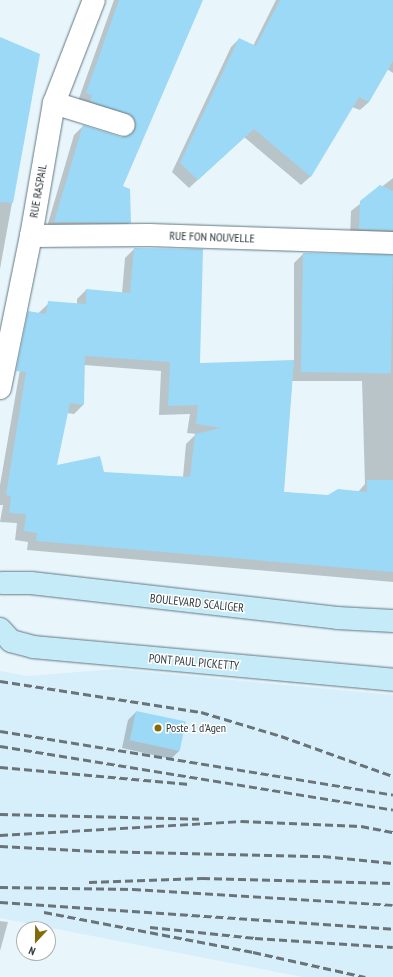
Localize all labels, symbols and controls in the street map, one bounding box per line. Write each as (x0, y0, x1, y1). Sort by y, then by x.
street label: RUE RASPAIL (26, 163, 50, 219)
street label: RUE FON NOUVELLE (169, 228, 255, 246)
street label: BOULEVARD SCALIGER (149, 591, 245, 615)
street label: PONT PAUL PICKETTY (148, 651, 240, 673)
place label: Poste 1 d'Agen (166, 721, 226, 735)
marker: Poste 1 d'Agen (153, 723, 163, 733)
north arrow (16, 921, 56, 961)
text: N (27, 944, 37, 959)

